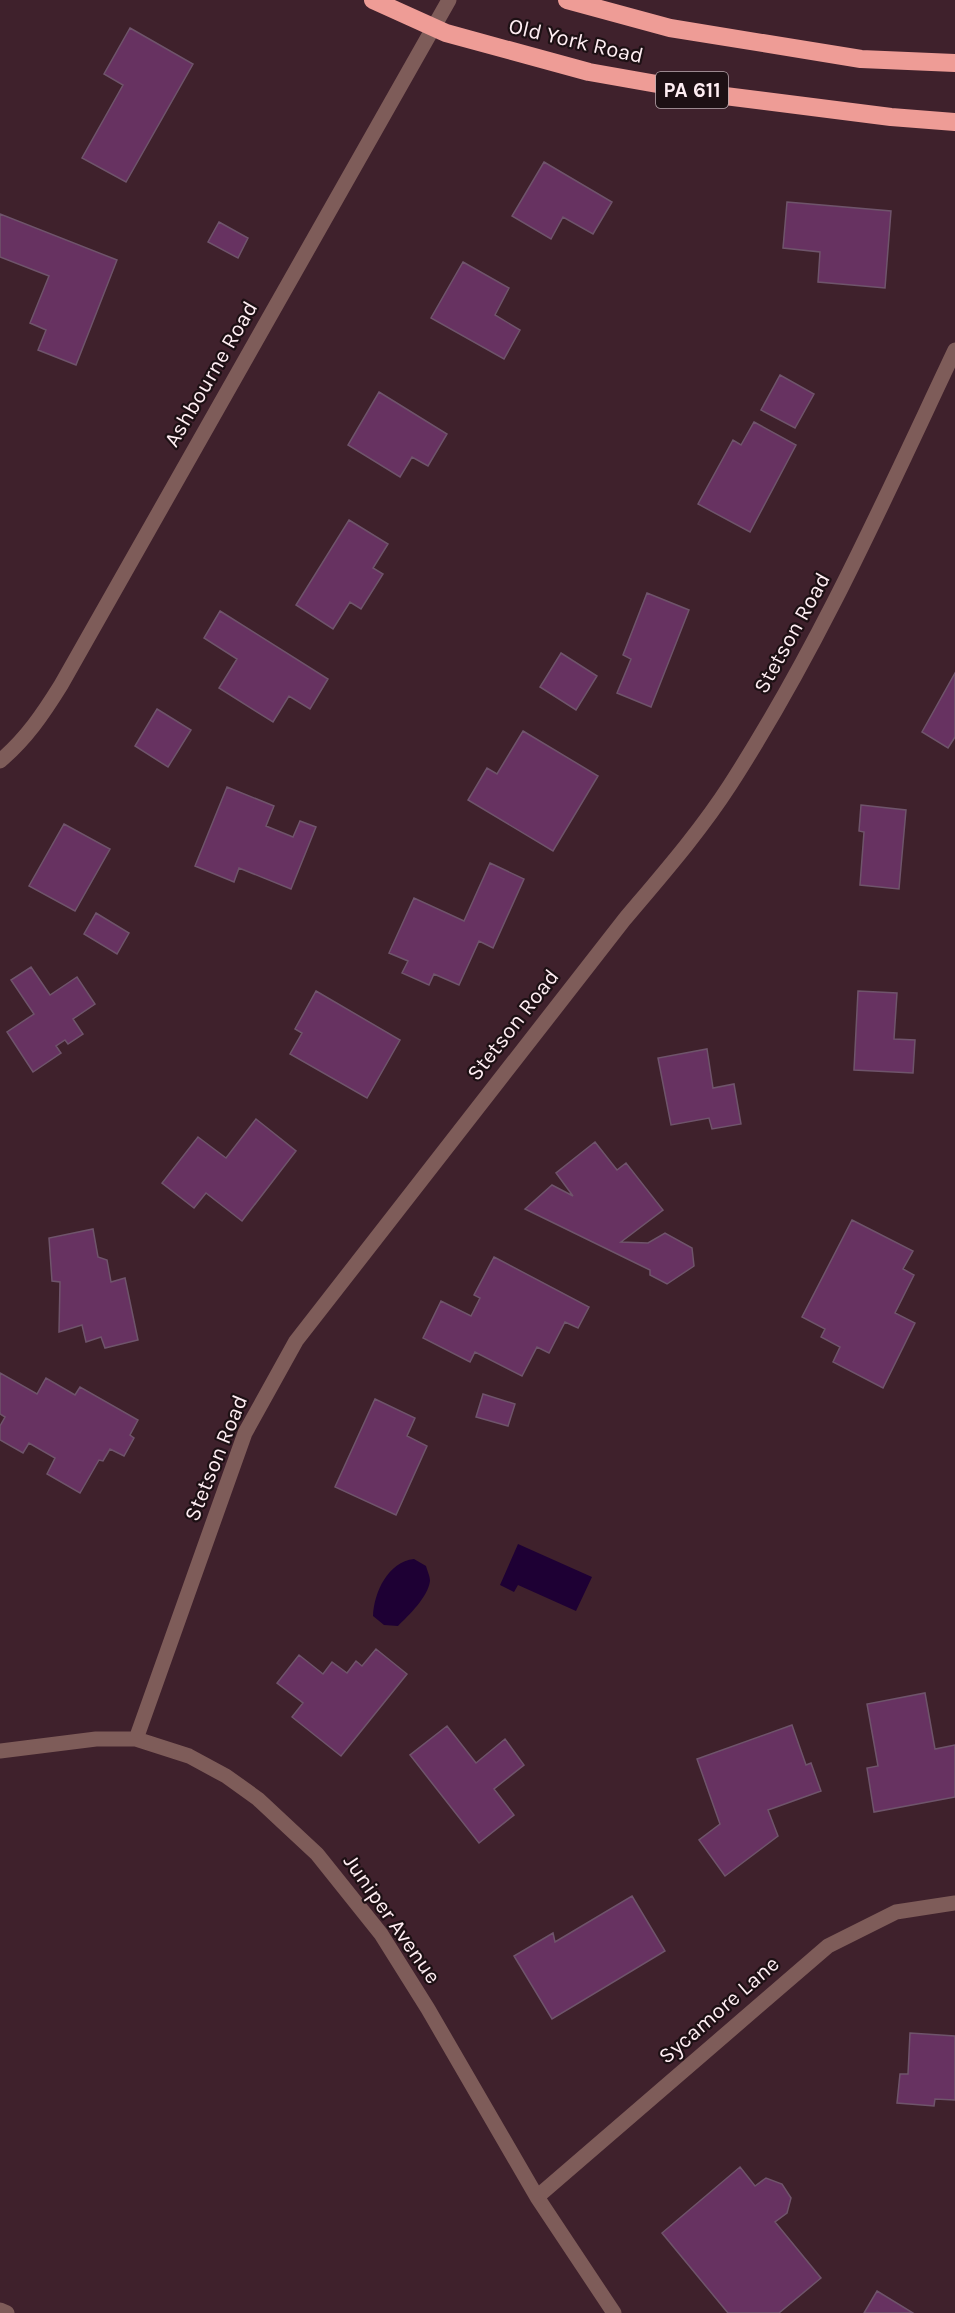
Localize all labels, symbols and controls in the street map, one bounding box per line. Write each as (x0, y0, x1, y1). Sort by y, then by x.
street label: Old York Road (506, 13, 646, 69)
road number: PA 611 (656, 72, 728, 108)
street label: Ashbourne Road (159, 296, 263, 452)
street label: Stetson Road (748, 568, 836, 698)
street label: Stetson Road (462, 964, 564, 1086)
street label: Stetson Road (179, 1391, 253, 1525)
street label: Juniper Avenue (338, 1849, 446, 1989)
street label: Sycamore Lane (653, 1951, 785, 2069)

